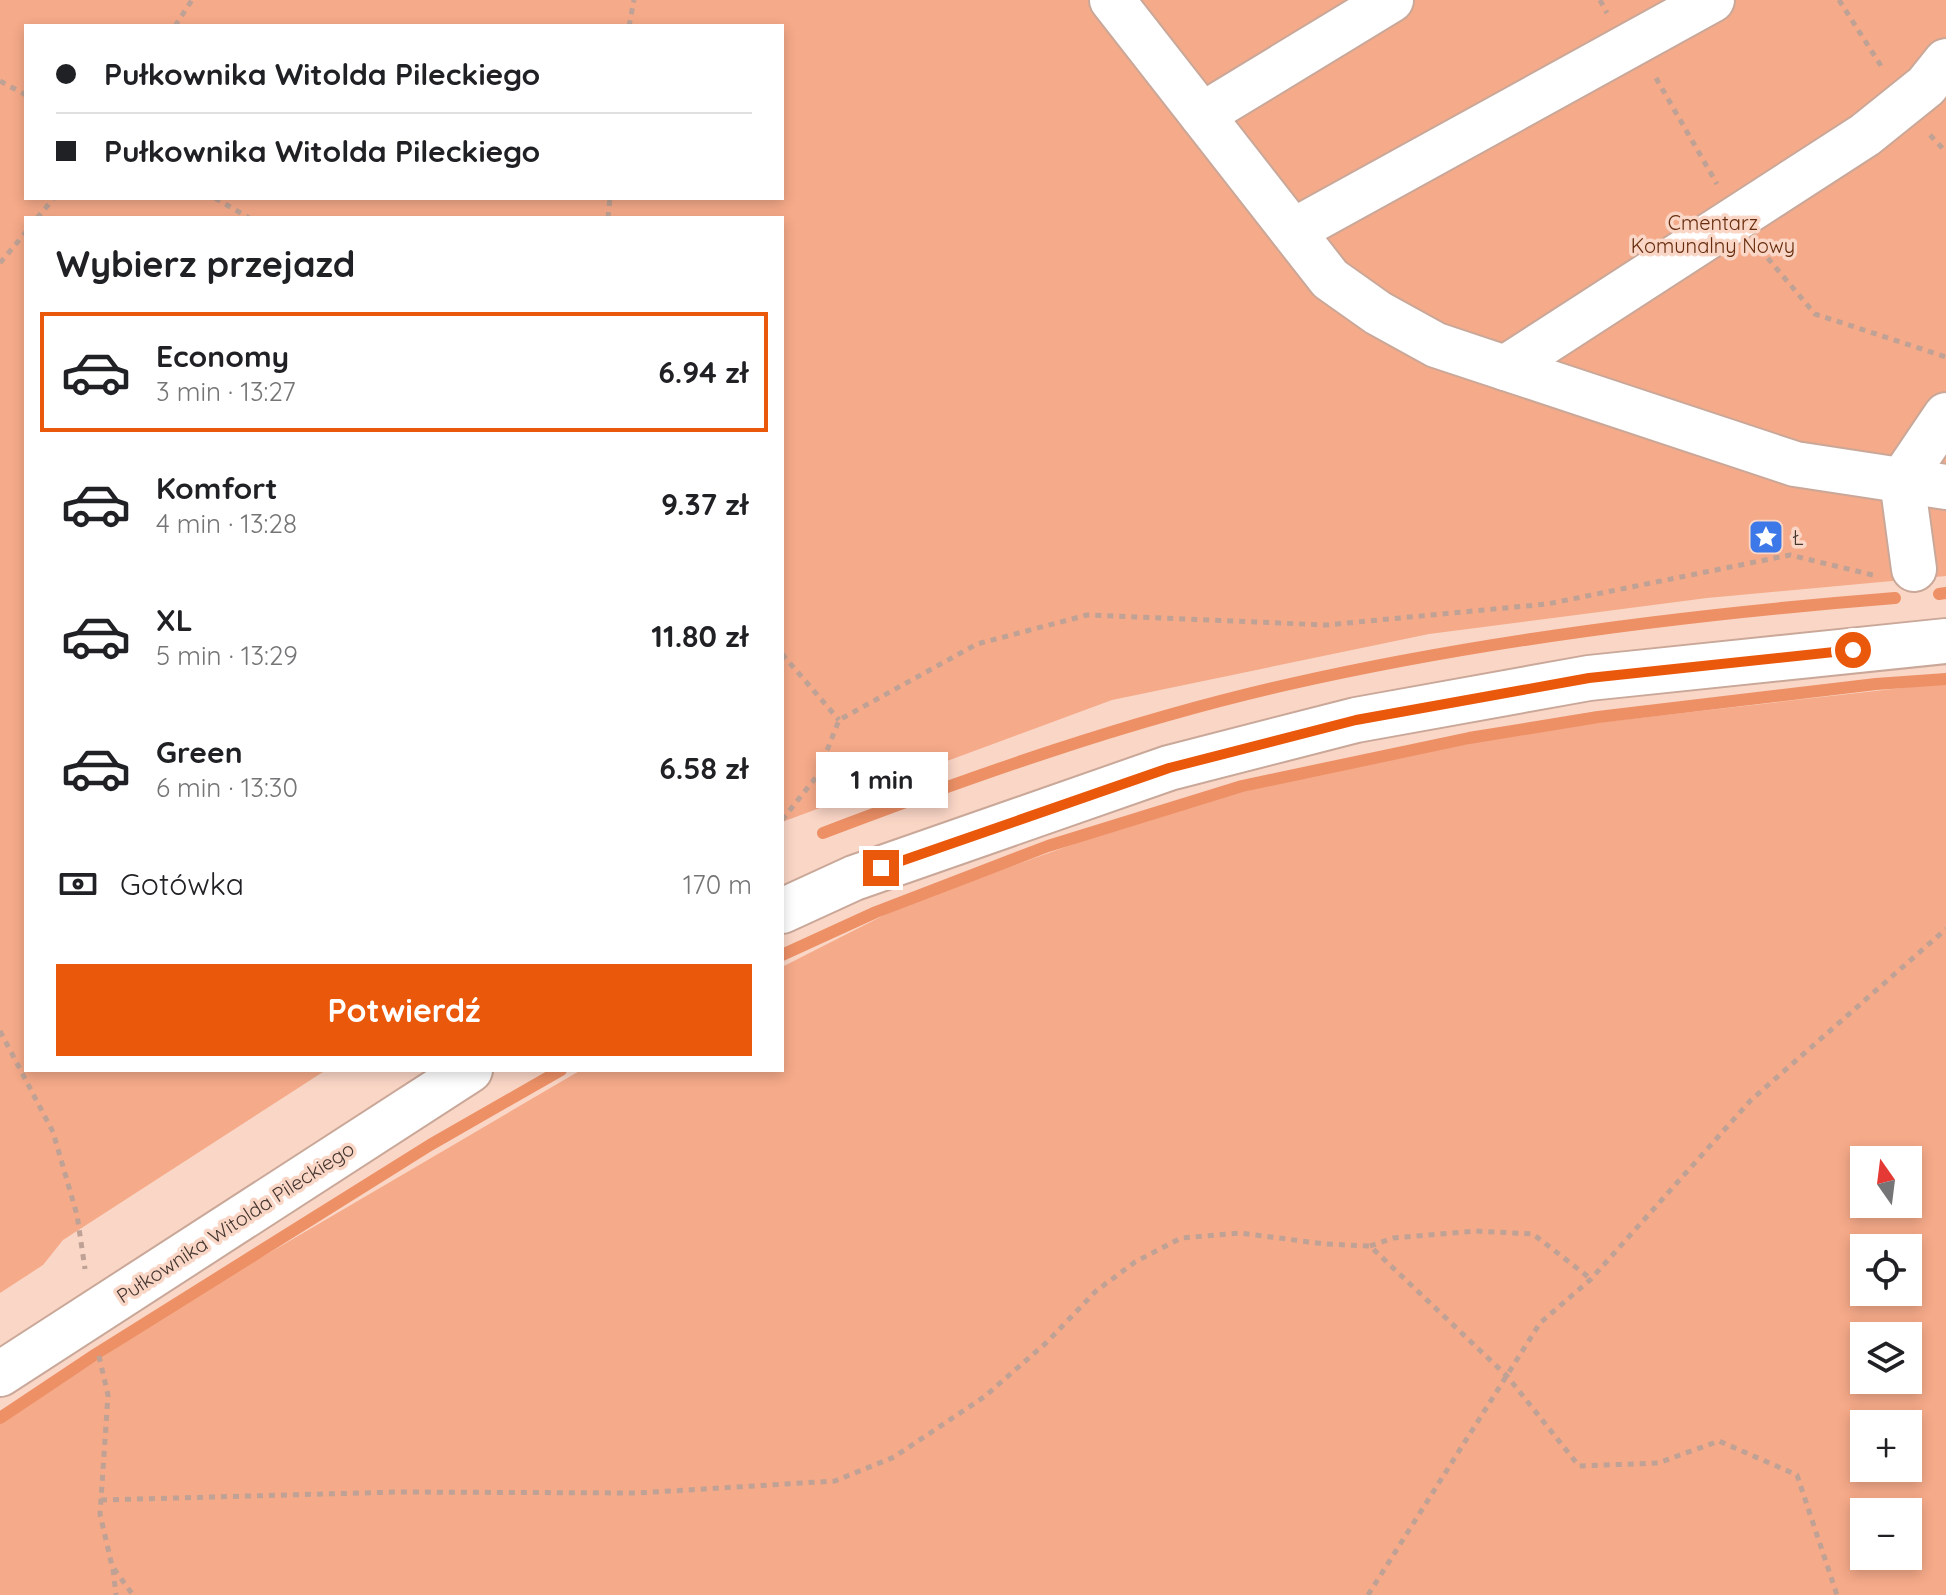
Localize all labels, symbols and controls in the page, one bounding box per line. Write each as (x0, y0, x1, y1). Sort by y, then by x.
text: Pułkownika Witolda Pileckiego (104, 55, 540, 93)
text: Pułkownika Witolda Pileckiego (104, 132, 540, 170)
park label: Cmentarz Komunalny Nowy (1631, 210, 1795, 258)
text: Wybierz przejazd (56, 241, 355, 286)
icon: car (60, 336, 132, 408)
text: Economy (156, 337, 289, 375)
text: 6.94 zł (658, 353, 748, 391)
text: 3 min · 13:27 (156, 375, 296, 408)
icon: car (60, 468, 132, 540)
text: Komfort (156, 469, 278, 507)
text: 9.37 zł (661, 485, 748, 523)
text: 4 min · 13:28 (156, 507, 297, 540)
place icon: Ł (1747, 518, 1785, 556)
place label: Ł (1792, 525, 1804, 550)
icon: car (60, 600, 132, 672)
text: XL (156, 601, 193, 639)
text: 11.80 zł (651, 617, 748, 655)
route start (1835, 632, 1871, 668)
text: 5 min · 13:29 (156, 639, 298, 672)
icon: car (60, 732, 132, 804)
text: Green (156, 733, 243, 771)
text: 6.58 zł (659, 749, 748, 787)
callout: 1 min (815, 752, 947, 808)
text: 1 min (851, 763, 914, 796)
text: 6 min · 13:30 (156, 771, 298, 804)
route end (863, 850, 899, 886)
icon: cash (56, 862, 100, 906)
text: Gotówka (120, 865, 244, 903)
text: 170 m (683, 868, 752, 901)
button: Potwierdź (56, 964, 752, 1056)
street label: Pułkownika Witolda Pileckiego (111, 1136, 359, 1308)
north arrow (1850, 1146, 1922, 1218)
map controls (1850, 1146, 1922, 1570)
button: locate (1850, 1234, 1922, 1306)
button: layers (1850, 1322, 1922, 1394)
button: + (1850, 1410, 1922, 1482)
button: − (1850, 1498, 1922, 1570)

